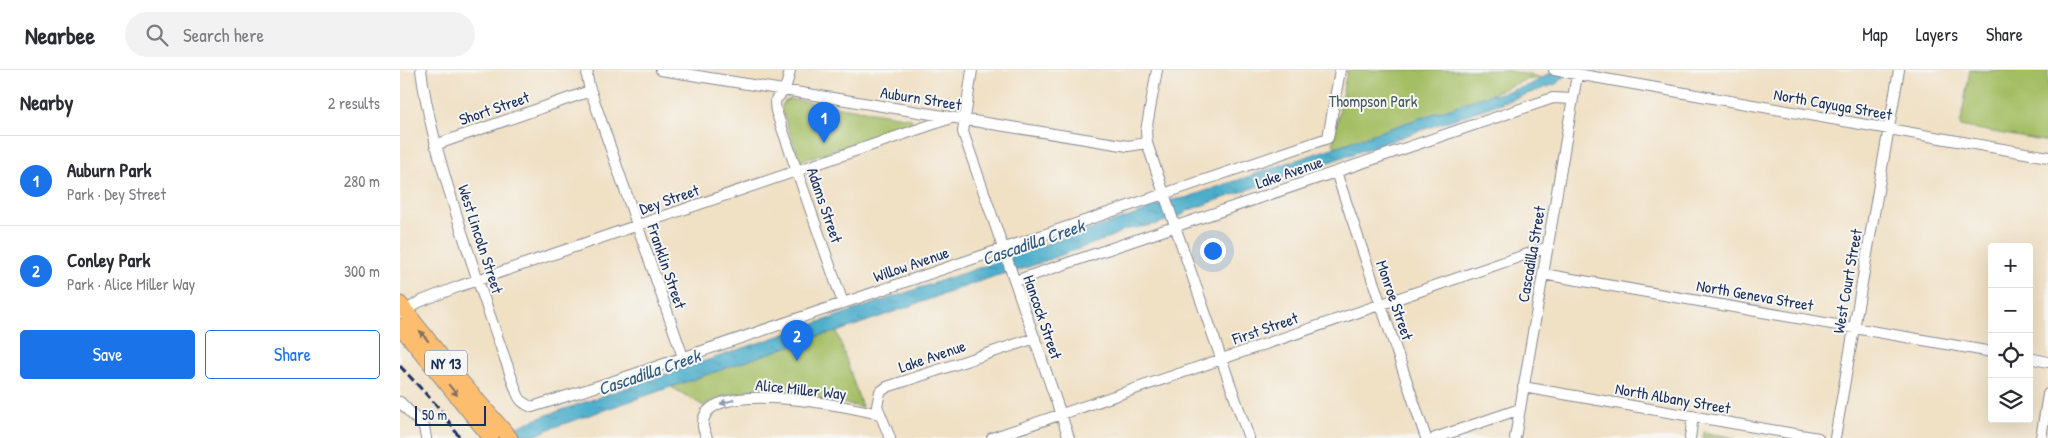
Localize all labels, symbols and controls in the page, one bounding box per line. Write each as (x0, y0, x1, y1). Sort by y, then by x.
search box (125, 12, 475, 57)
text: Nearbee (25, 19, 95, 51)
icon: search (143, 21, 171, 49)
text: Search here (183, 22, 264, 48)
text: Map (1862, 22, 1888, 47)
text: Layers (1916, 22, 1958, 47)
text: Share (1986, 22, 2023, 47)
street label: Auburn Street (879, 81, 963, 115)
street label: North Cayuga Street (1772, 83, 1894, 125)
street label: Short Street (456, 86, 533, 130)
text: Nearby (20, 88, 73, 117)
park label: Thompson Park (1329, 90, 1418, 112)
text: 2 results (328, 92, 380, 114)
pin: 1 (808, 102, 840, 143)
street label: Lake Avenue (1253, 150, 1326, 194)
text: Auburn Park (67, 157, 151, 183)
street label: Adams Street (802, 164, 848, 246)
text: 1 (33, 170, 39, 192)
text: 280 m (344, 170, 380, 192)
street label: Dey Street (636, 178, 702, 219)
street label: West Lincoln Street (453, 182, 509, 297)
text: Park · Dey Street (67, 183, 166, 205)
street label: Cascadilla Street (1512, 204, 1550, 304)
water label: Cascadilla Creek (979, 212, 1089, 271)
street label: Franklin Street (642, 220, 692, 312)
street label: West Court Street (1827, 227, 1867, 335)
your location (1200, 238, 1226, 264)
street label: Willow Avenue (870, 241, 952, 287)
map controls (1988, 243, 2033, 423)
button: + (1988, 243, 2033, 288)
text: Conley Park (67, 247, 150, 273)
street label: Monroe Street (1371, 257, 1419, 343)
text: 2 (32, 260, 40, 282)
text: 300 m (344, 260, 380, 282)
street label: Hancock Street (1018, 272, 1068, 362)
text: Park · Alice Miller Way (67, 273, 195, 295)
street label: North Geneva Street (1695, 274, 1816, 316)
button: − (1988, 288, 2033, 333)
street label: First Street (1228, 306, 1301, 350)
pin: 2 (781, 320, 813, 361)
button: Save (20, 330, 195, 379)
button: Share (205, 330, 380, 379)
one-way arrow (419, 330, 430, 343)
button: locate (1988, 333, 2033, 378)
street label: Lake Avenue (896, 334, 969, 378)
water label: Cascadilla Creek (595, 342, 705, 401)
road number: NY 13 (425, 350, 467, 376)
street label: Alice Miller Way (755, 373, 848, 405)
street label: North Albany Street (1614, 377, 1733, 419)
button: layers (1988, 378, 2033, 423)
one-way arrow (448, 384, 459, 397)
one-way arrow (720, 398, 735, 406)
scale bar (415, 403, 486, 426)
text: 50 m (422, 405, 447, 424)

